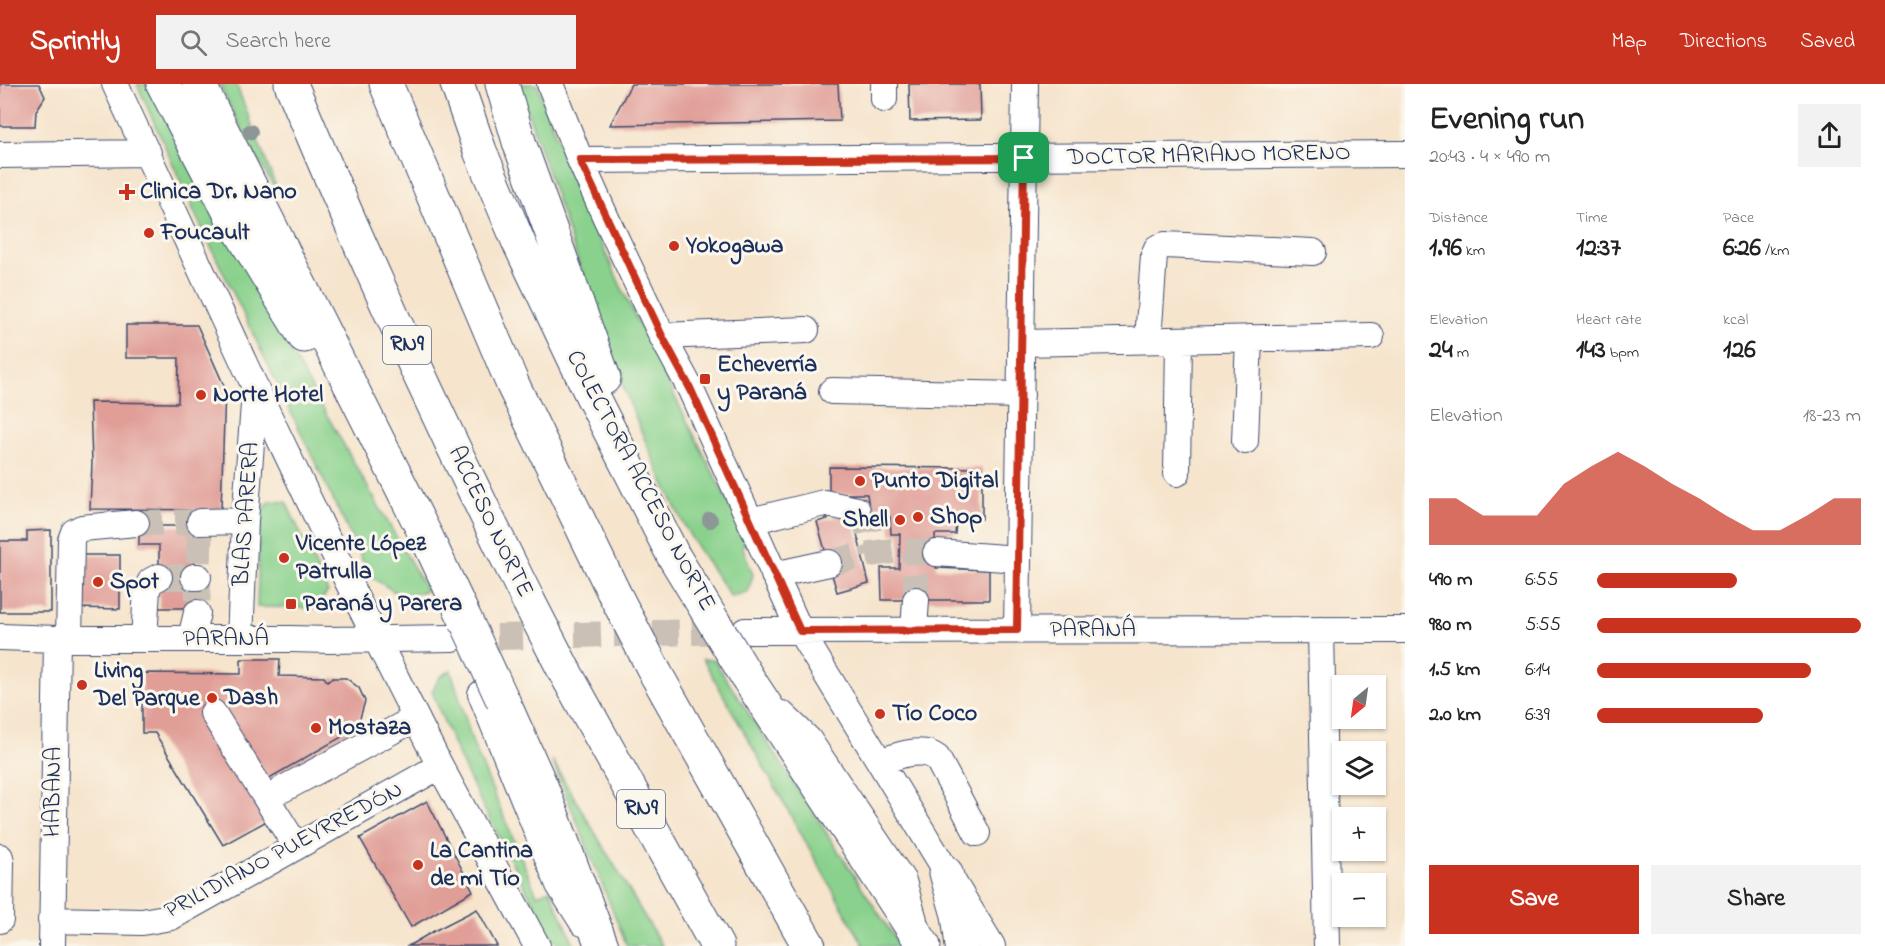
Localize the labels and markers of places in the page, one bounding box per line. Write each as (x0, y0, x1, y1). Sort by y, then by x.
pin (998, 132, 1049, 183)
place label: Clinica Dr. Nano (140, 175, 297, 210)
marker: Clinica Dr. Nano (118, 183, 136, 201)
place label: Foucault (160, 216, 251, 251)
marker: Foucault (142, 226, 156, 240)
place label: Yokogawa (685, 229, 784, 265)
marker: Yokogawa (667, 239, 681, 253)
place label: Echeverría y Paraná (717, 348, 817, 412)
marker: Echeverría y Paraná (698, 372, 712, 386)
place label: Norte Hotel (213, 378, 323, 413)
marker: Norte Hotel (194, 388, 208, 402)
place label: Punto Digital (872, 464, 999, 500)
marker: Punto Digital (853, 474, 867, 488)
place label: Shop (930, 500, 982, 535)
place label: Shell (842, 503, 888, 538)
marker: Shop (911, 510, 925, 524)
marker: Shell (893, 513, 907, 527)
place label: Vicente López Patrulla (295, 527, 427, 590)
marker: Vicente López Patrulla (277, 551, 291, 565)
place label: Spot (110, 565, 160, 600)
marker: Spot (91, 575, 105, 589)
place label: Paraná y Parera (303, 587, 462, 623)
marker: Paraná y Parera (284, 597, 298, 611)
place label: Living Del Parque (93, 654, 201, 717)
marker: Living Del Parque (75, 678, 89, 692)
place label: Dash (223, 681, 278, 716)
marker: Dash (205, 691, 219, 705)
place label: Tío Coco (892, 697, 977, 732)
marker: Tío Coco (873, 707, 887, 721)
place label: Mostaza (328, 711, 411, 746)
marker: Mostaza (309, 721, 323, 735)
place label: La Cantina de mi Tío (430, 834, 533, 897)
marker: La Cantina de mi Tío (411, 858, 425, 872)

